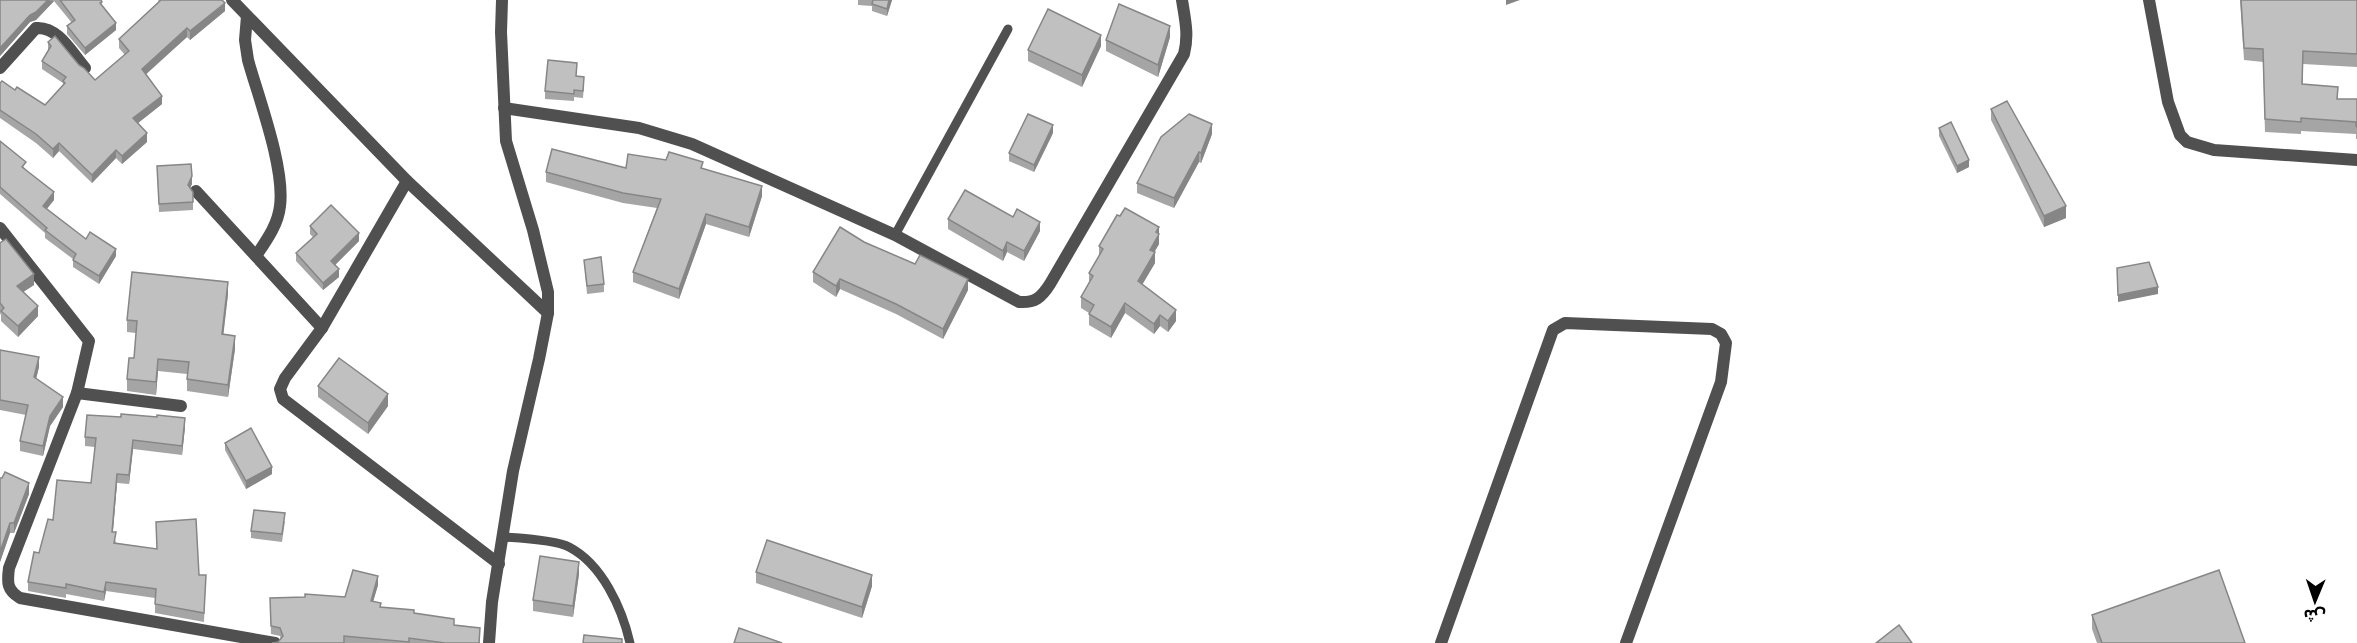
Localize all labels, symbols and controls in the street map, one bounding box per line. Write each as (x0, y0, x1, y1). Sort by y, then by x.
north arrow (2285, 571, 2345, 631)
text: ش (2303, 606, 2326, 625)

